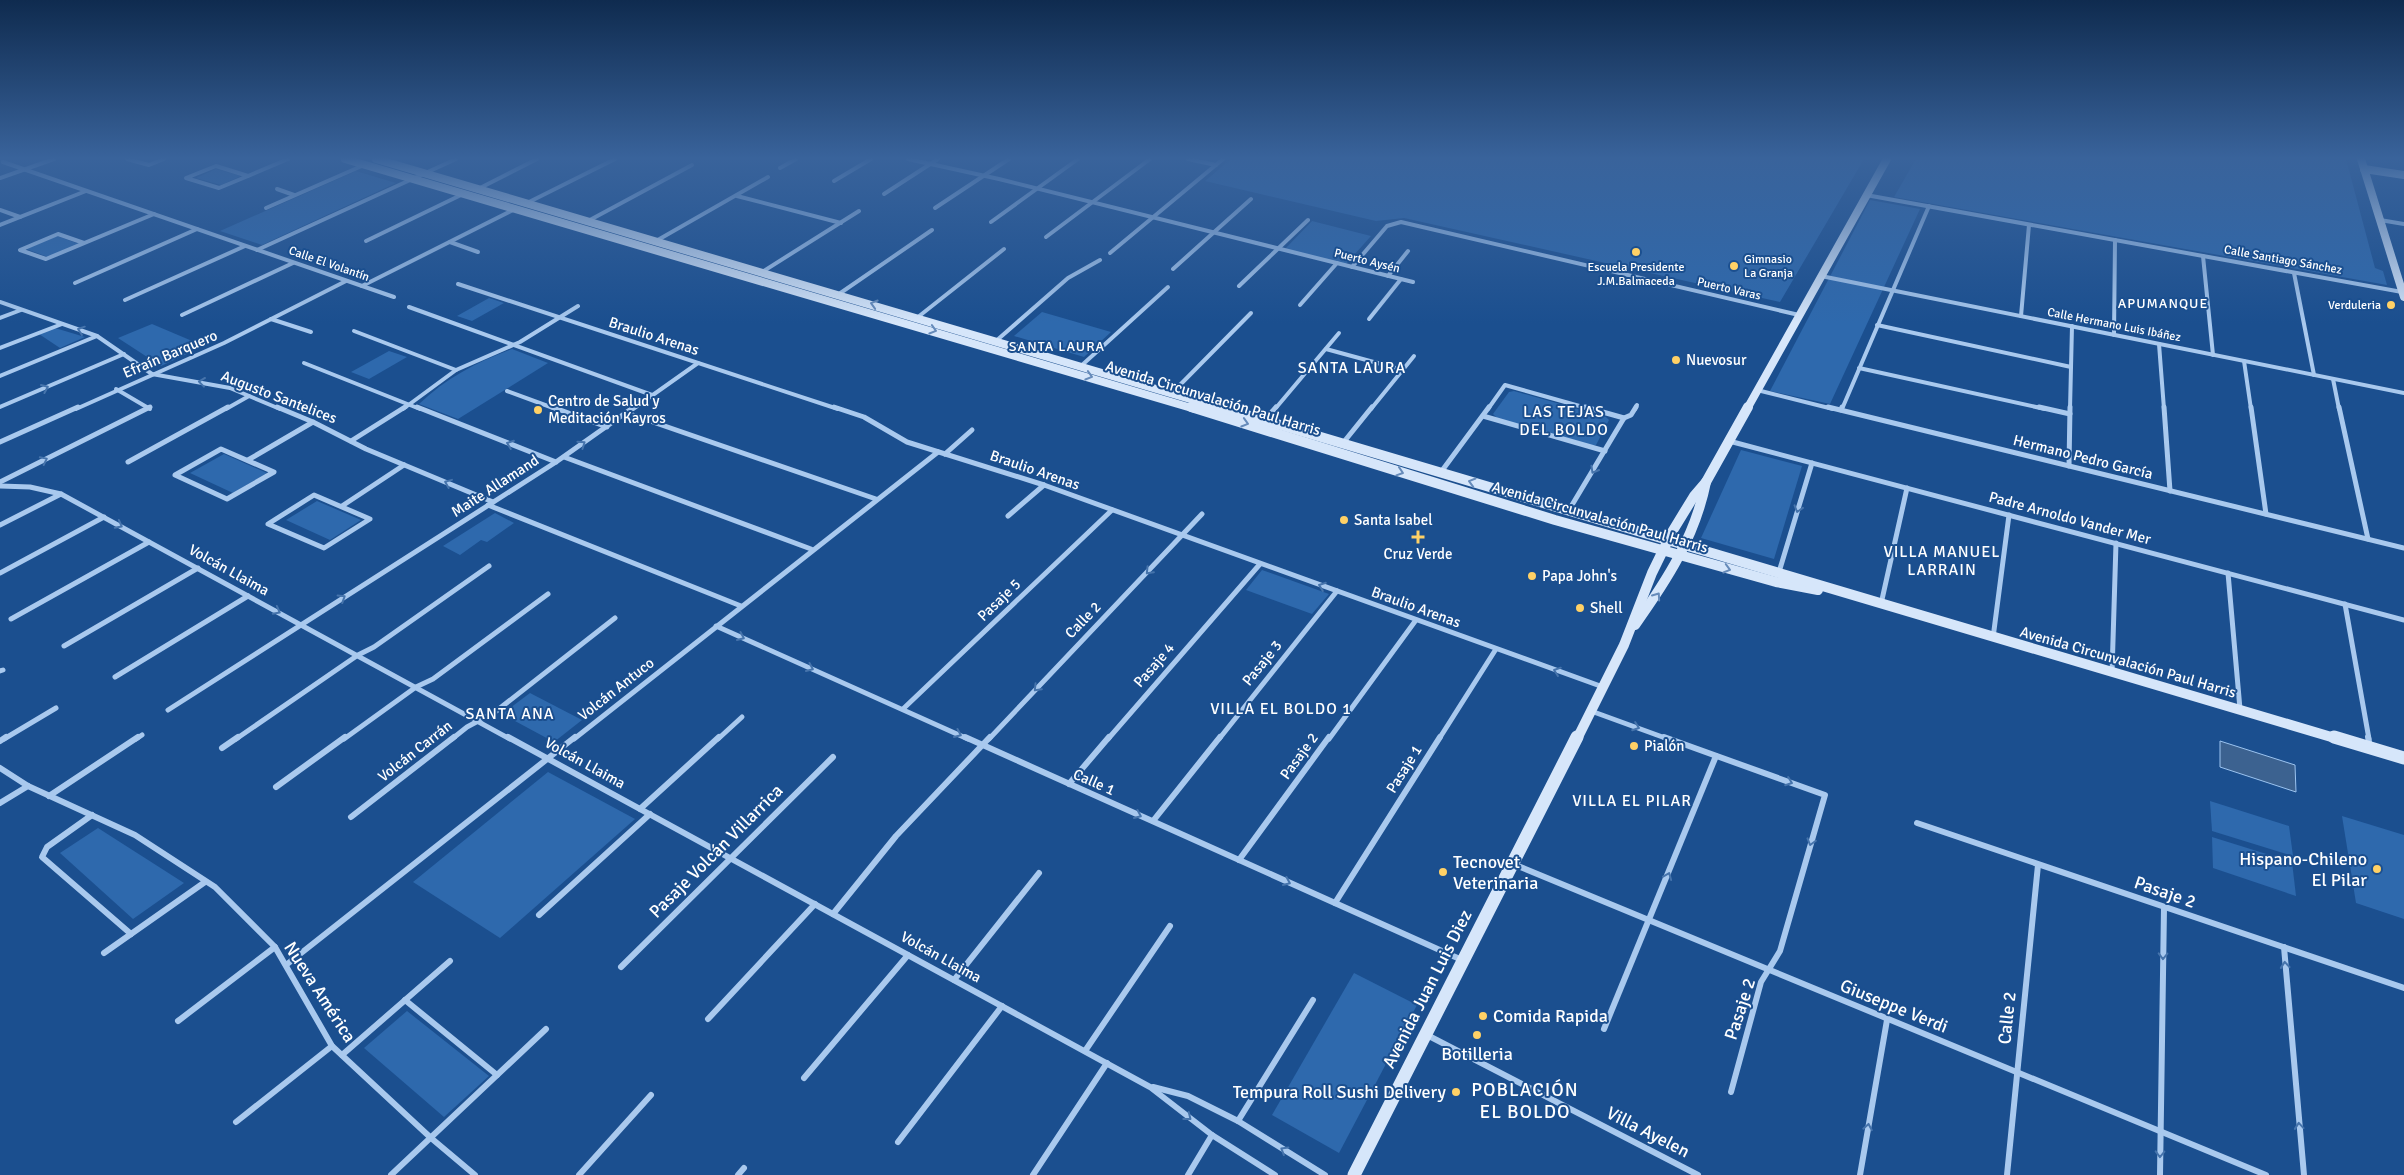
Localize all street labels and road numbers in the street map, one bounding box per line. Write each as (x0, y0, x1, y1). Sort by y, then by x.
street label: Calle Santiago Sánchez (2223, 242, 2343, 278)
street label: Calle El Volantín (287, 243, 371, 285)
street label: Puerto Aysén (1332, 246, 1402, 276)
street label: Puerto Varas (1696, 274, 1762, 304)
street label: Calle Hermano Luis Ibáñez (2046, 305, 2182, 345)
street label: Braulio Arenas (607, 313, 702, 359)
street label: Efraín Barquero (120, 326, 220, 382)
street label: Avenida Circunvalación Paul Harris (1103, 357, 1323, 439)
street label: Augusto Santelices (219, 367, 340, 427)
street label: Hermano Pedro García (2011, 431, 2155, 483)
street label: Braulio Arenas (988, 446, 1083, 494)
street label: Maite Allamand (448, 451, 542, 521)
street label: Avenida Circunvalación Paul Harris (1490, 477, 1711, 557)
street label: Padre Arnoldo Vander Mer (1987, 488, 2153, 548)
street label: Volcán Llaima (186, 540, 272, 600)
street label: Pasaje 5 (974, 575, 1024, 625)
street label: Braulio Arenas (1369, 582, 1464, 632)
street label: Calle 2 (1061, 598, 1105, 642)
street label: Avenida Circunvalación Paul Harris (2018, 622, 2239, 702)
street label: Pasaje 3 (1238, 637, 1286, 689)
street label: Pasaje 4 (1130, 639, 1178, 691)
street label: Volcán Antuco (574, 654, 658, 724)
street label: Volcán Carrán (374, 716, 456, 786)
street label: Pasaje 2 (1276, 729, 1322, 783)
street label: Volcán Llaima (542, 733, 628, 793)
street label: Pasaje 1 (1382, 742, 1426, 796)
street label: Calle 1 (1070, 765, 1118, 799)
street label: Pasaje Volcán Villarrica (645, 780, 787, 922)
street label: Pasaje 2 (2131, 871, 2199, 913)
street label: Avenida Juan Luis Diez (1378, 906, 1476, 1072)
street label: Volcán Llaima (898, 927, 984, 987)
street label: Nueva América (279, 937, 361, 1047)
street label: Giuseppe Verdi (1837, 974, 1951, 1038)
street label: Pasaje 2 (1720, 975, 1760, 1043)
street label: Calle 2 (1993, 991, 2021, 1045)
street label: Villa Ayelen (1603, 1102, 1693, 1162)

